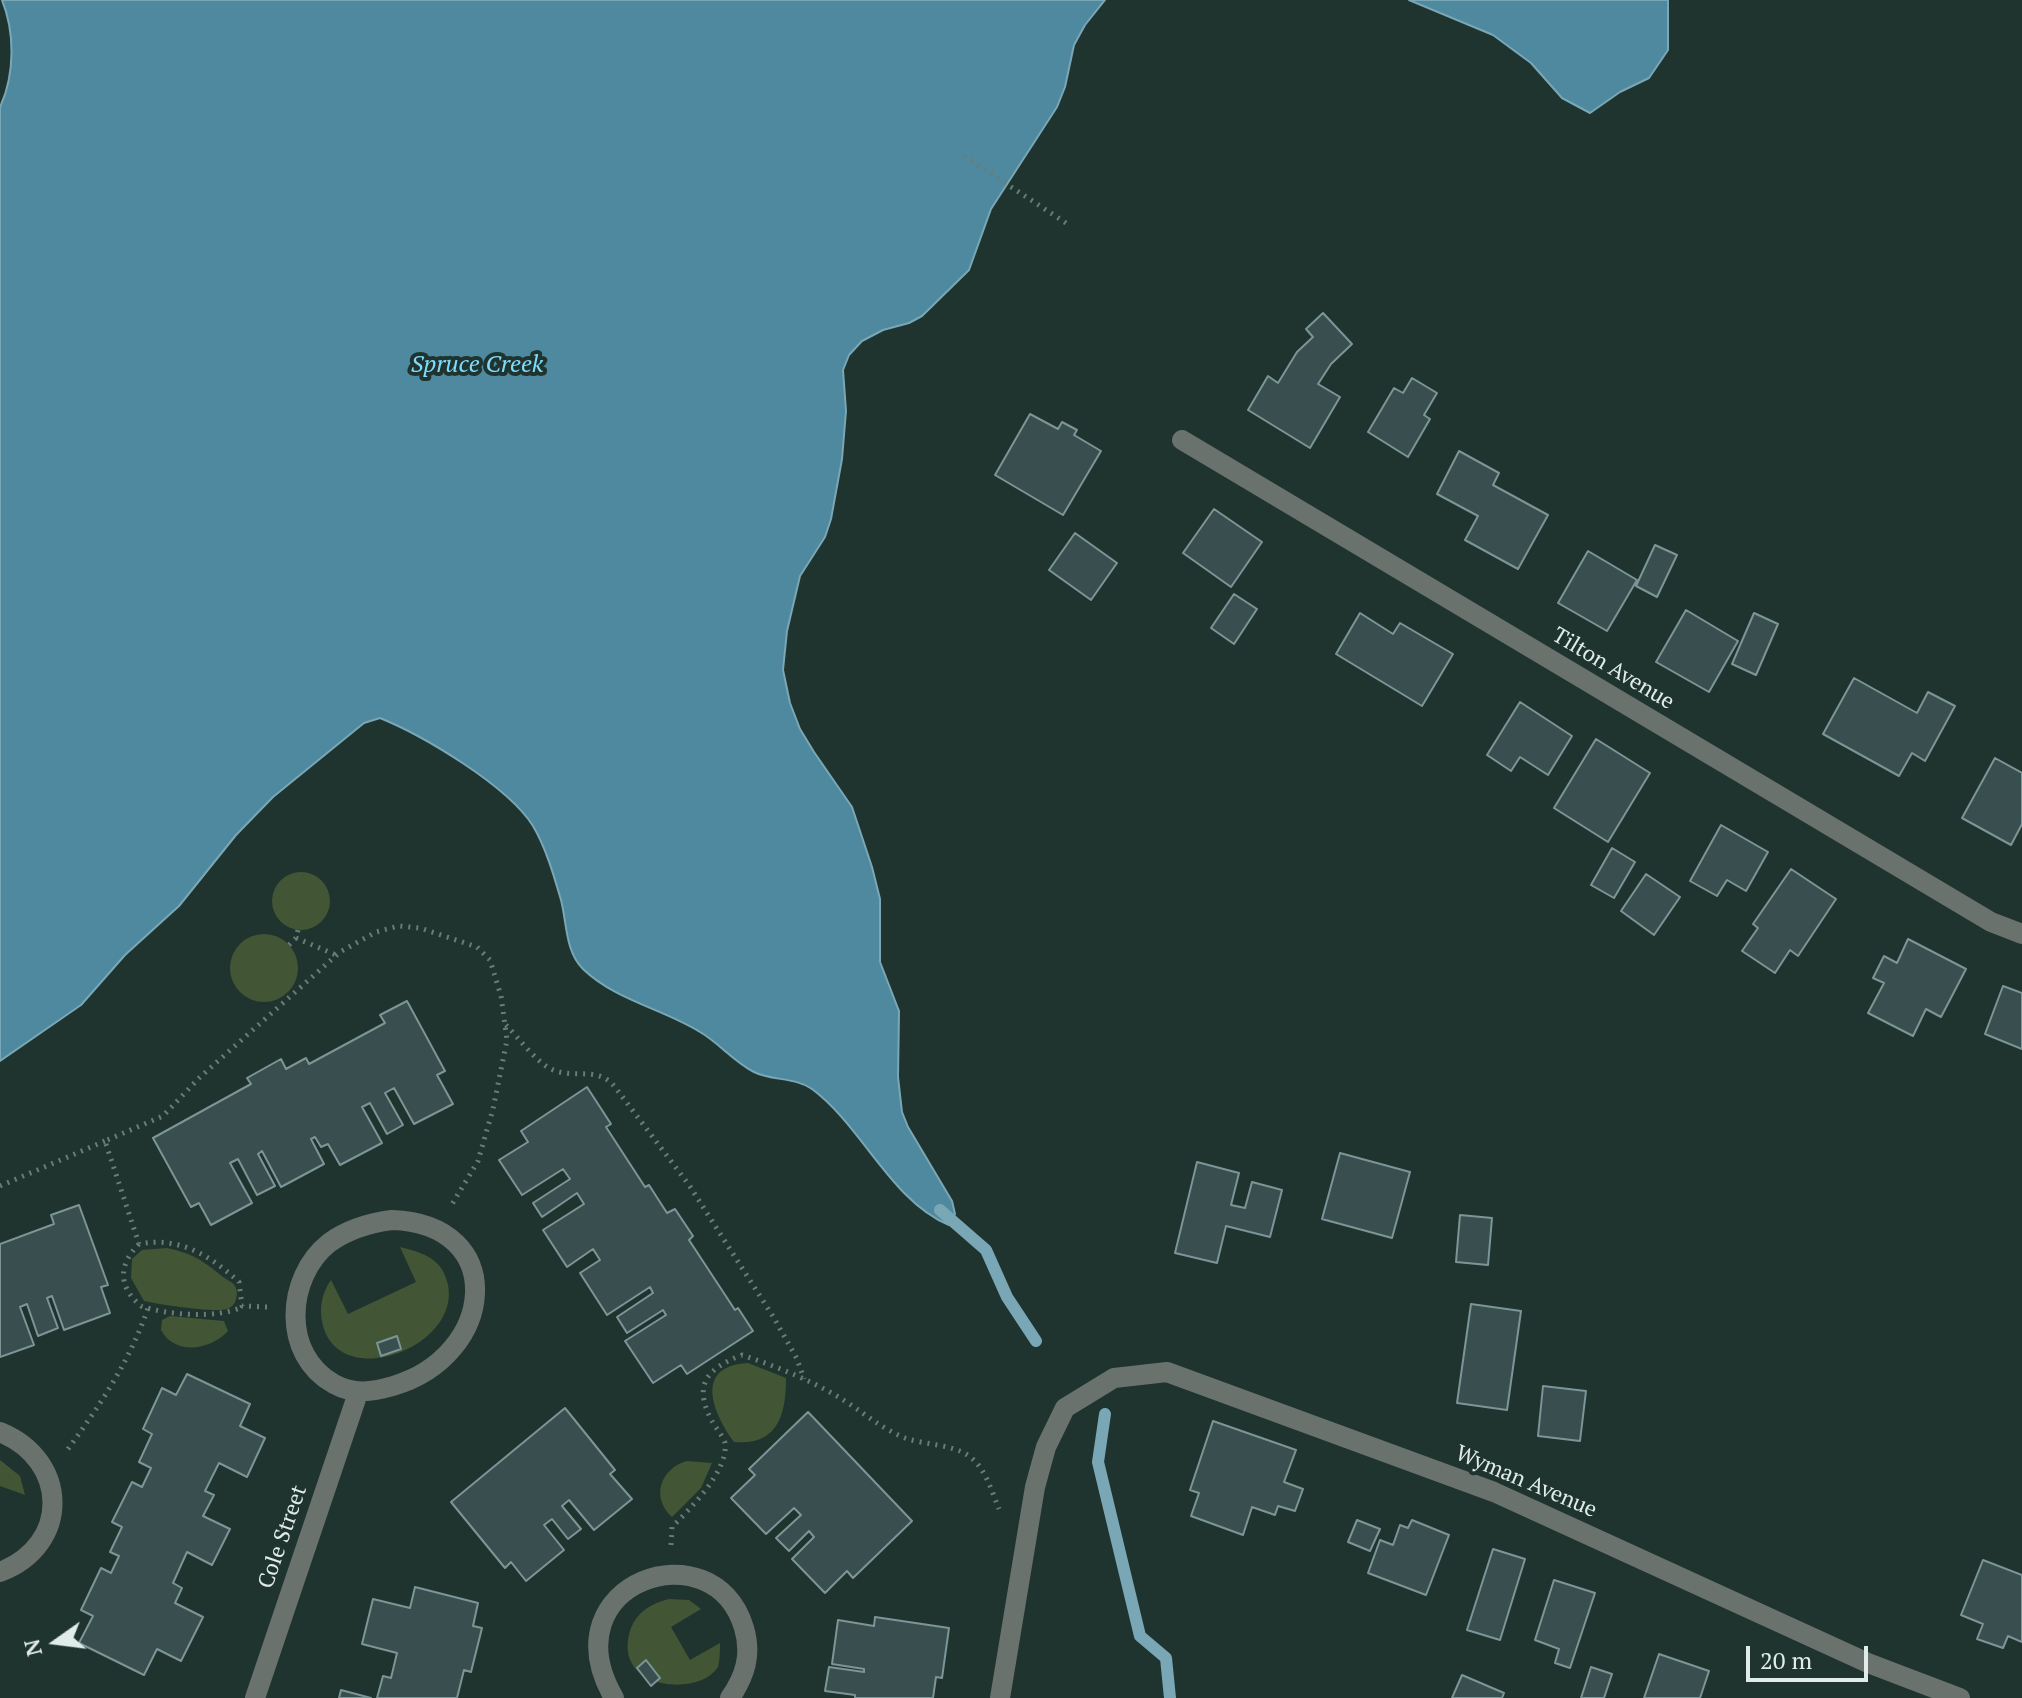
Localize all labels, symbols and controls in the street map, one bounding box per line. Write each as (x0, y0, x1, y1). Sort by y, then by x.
water label: Spruce Creek (411, 351, 543, 379)
street label: Tilton Avenue (1547, 622, 1679, 716)
street label: Wyman Avenue (1451, 1440, 1601, 1524)
street label: Cole Street (253, 1482, 313, 1592)
north arrow (16, 1602, 96, 1682)
scale bar (1750, 1630, 1872, 1680)
text: N (16, 1636, 48, 1660)
text: 20 m (1760, 1644, 1812, 1676)

